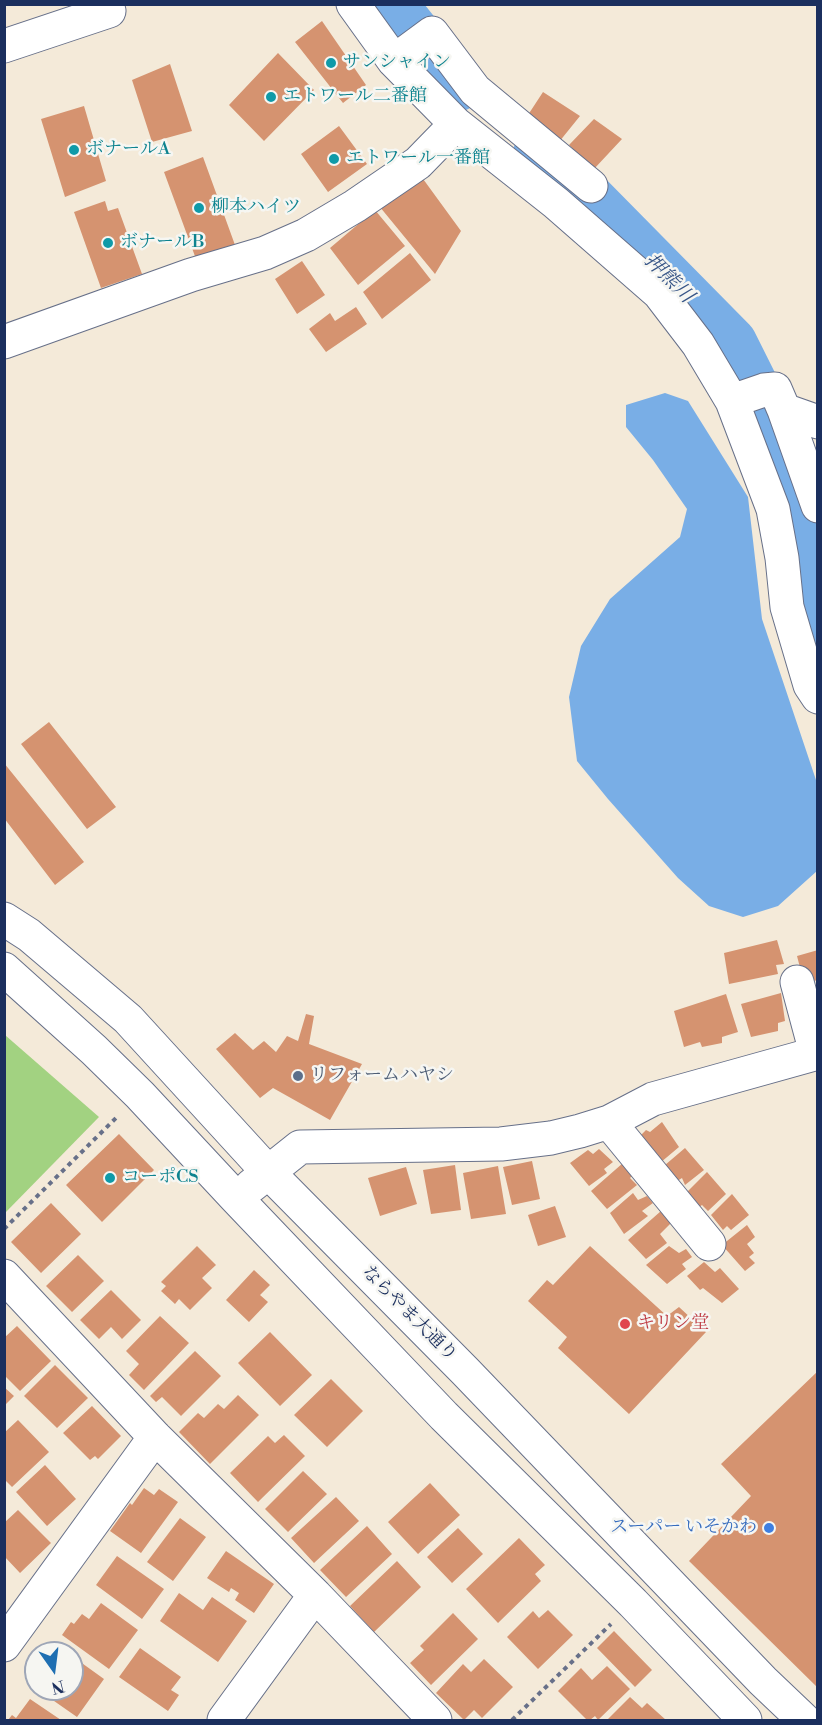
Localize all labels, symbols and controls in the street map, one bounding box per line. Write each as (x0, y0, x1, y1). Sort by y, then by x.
place label: サンシャイン (343, 52, 451, 74)
marker: サンシャイン (324, 56, 338, 70)
place label: エトワール二番館 (283, 86, 427, 108)
marker: エトワール二番館 (264, 90, 278, 104)
place label: ボナールA (86, 139, 170, 161)
marker: ボナールA (67, 143, 81, 157)
place label: エトワール一番館 (346, 148, 490, 170)
marker: エトワール一番館 (327, 152, 341, 166)
place label: 柳本ハイツ (211, 197, 301, 219)
marker: 柳本ハイツ (192, 201, 206, 215)
place label: ボナールB (120, 232, 205, 254)
marker: ボナールB (101, 236, 115, 250)
water label: 押熊川 (638, 249, 698, 309)
place label: リフォームハヤシ (310, 1065, 454, 1087)
marker: リフォームハヤシ (291, 1069, 305, 1083)
place label: コーポCS (122, 1167, 199, 1189)
marker: コーポCS (103, 1171, 117, 1185)
street label: ならやま大通り (357, 1262, 461, 1366)
place label: キリン堂 (637, 1313, 709, 1335)
marker: キリン堂 (618, 1317, 632, 1331)
place label: スーパー いそかわ (610, 1517, 757, 1539)
marker: スーパー いそかわ (762, 1521, 776, 1535)
north arrow (24, 1641, 84, 1701)
text: N (49, 1675, 66, 1698)

